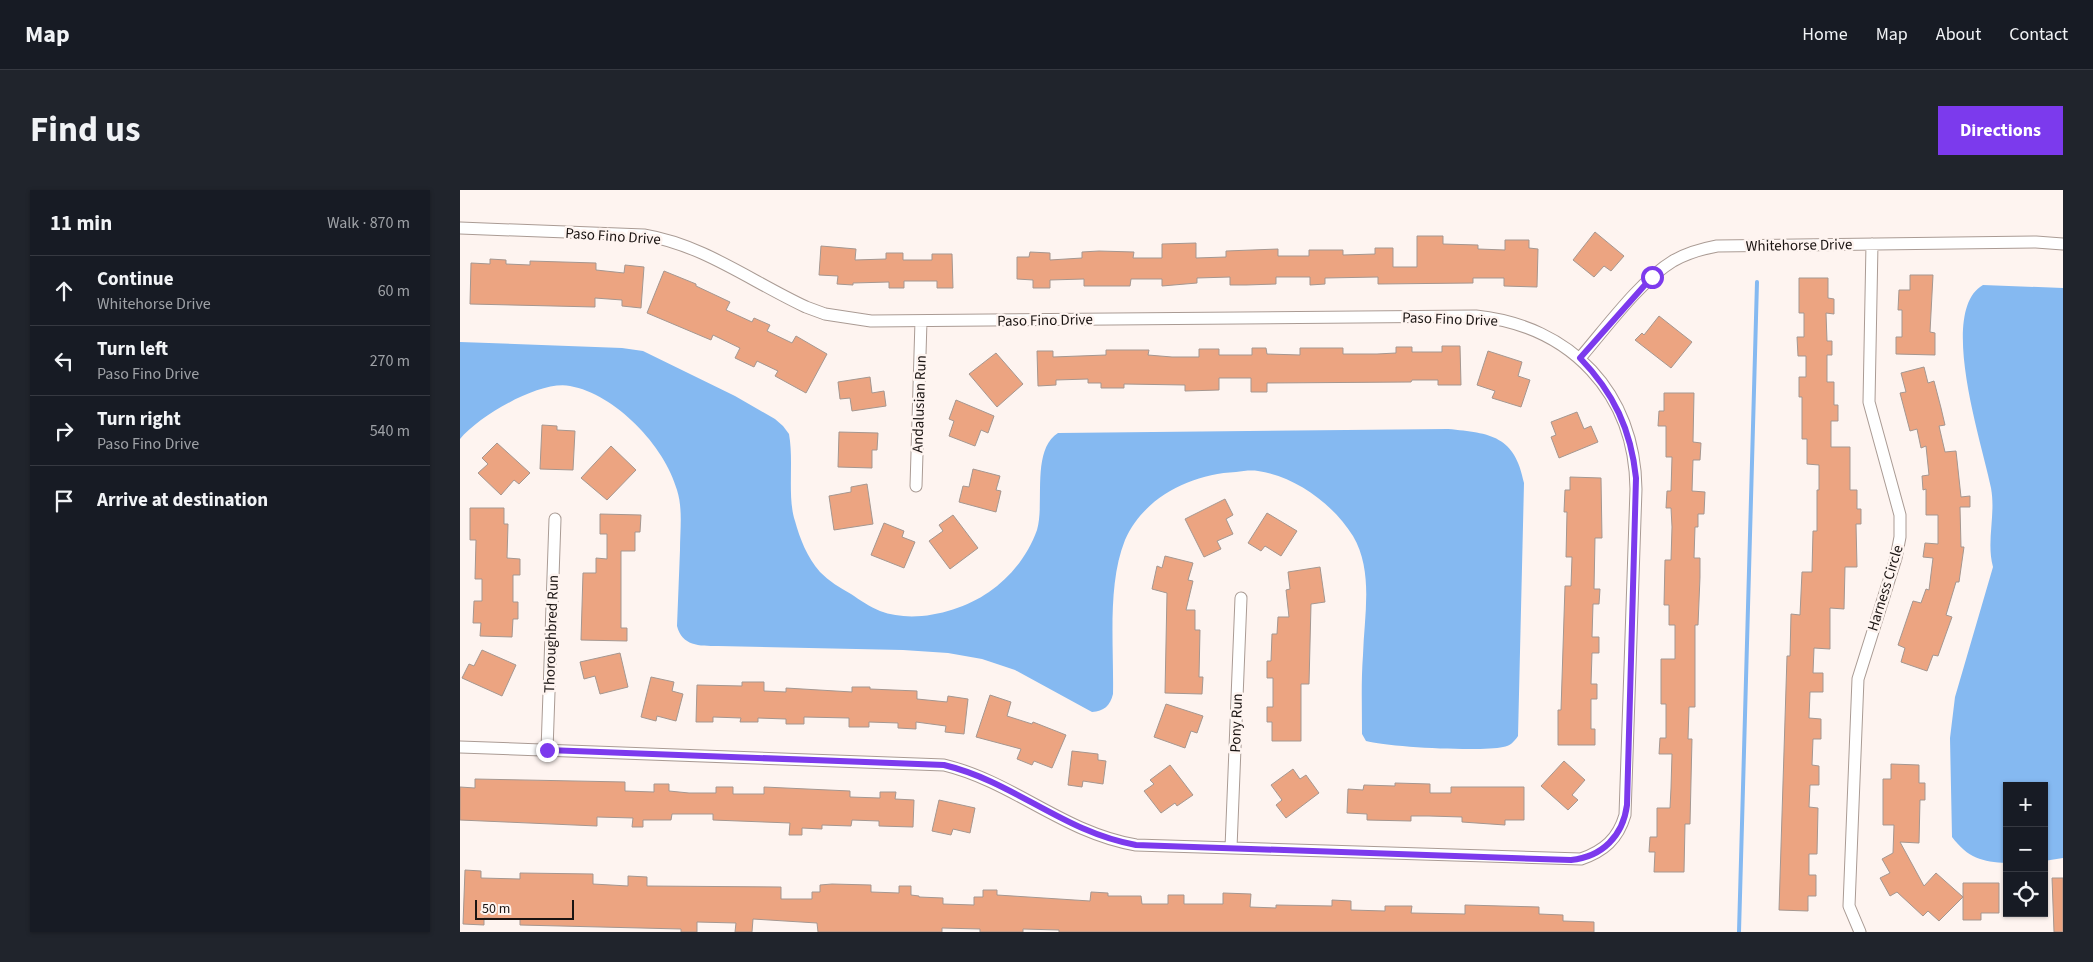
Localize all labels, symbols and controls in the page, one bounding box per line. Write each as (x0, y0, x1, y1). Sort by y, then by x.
text: Map (25, 17, 70, 52)
text: Home (1802, 22, 1848, 47)
text: Map (1876, 22, 1908, 47)
text: About (1936, 22, 1981, 47)
text: Contact (2009, 22, 2068, 47)
text: Find us (30, 105, 140, 155)
button: Directions (1938, 106, 2063, 155)
text: 11 min (50, 208, 112, 238)
text: Walk · 870 m (327, 212, 410, 234)
street label: Paso Fino Drive (564, 223, 661, 250)
street label: Whitehorse Drive (1746, 234, 1852, 257)
text: Continue (97, 266, 174, 293)
route start (1641, 266, 1664, 289)
icon: ahead (50, 277, 78, 305)
text: 60 m (378, 280, 410, 302)
text: Whitehorse Drive (97, 293, 211, 315)
street label: Paso Fino Drive (1402, 307, 1498, 332)
street label: Paso Fino Drive (997, 309, 1093, 332)
text: Turn left (97, 336, 168, 363)
icon: left (50, 347, 78, 375)
text: 270 m (370, 350, 410, 372)
street label: Andalusian Run (907, 355, 932, 453)
text: Paso Fino Drive (97, 363, 199, 385)
text: Turn right (97, 406, 181, 433)
icon: right (50, 417, 78, 445)
text: 540 m (370, 420, 410, 442)
text: Paso Fino Drive (97, 433, 199, 455)
icon: arrive (50, 487, 78, 515)
text: Arrive at destination (97, 487, 268, 514)
street label: Harness Circle (1862, 542, 1909, 634)
street label: Thoroughbred Run (539, 574, 564, 694)
street label: Pony Run (1225, 693, 1248, 753)
route end (536, 739, 559, 762)
map controls (2003, 782, 2048, 917)
button: + (2003, 782, 2048, 827)
button: − (2003, 827, 2048, 872)
button: locate (2003, 872, 2048, 917)
scale bar (475, 897, 574, 920)
text: 50 m (482, 899, 510, 919)

